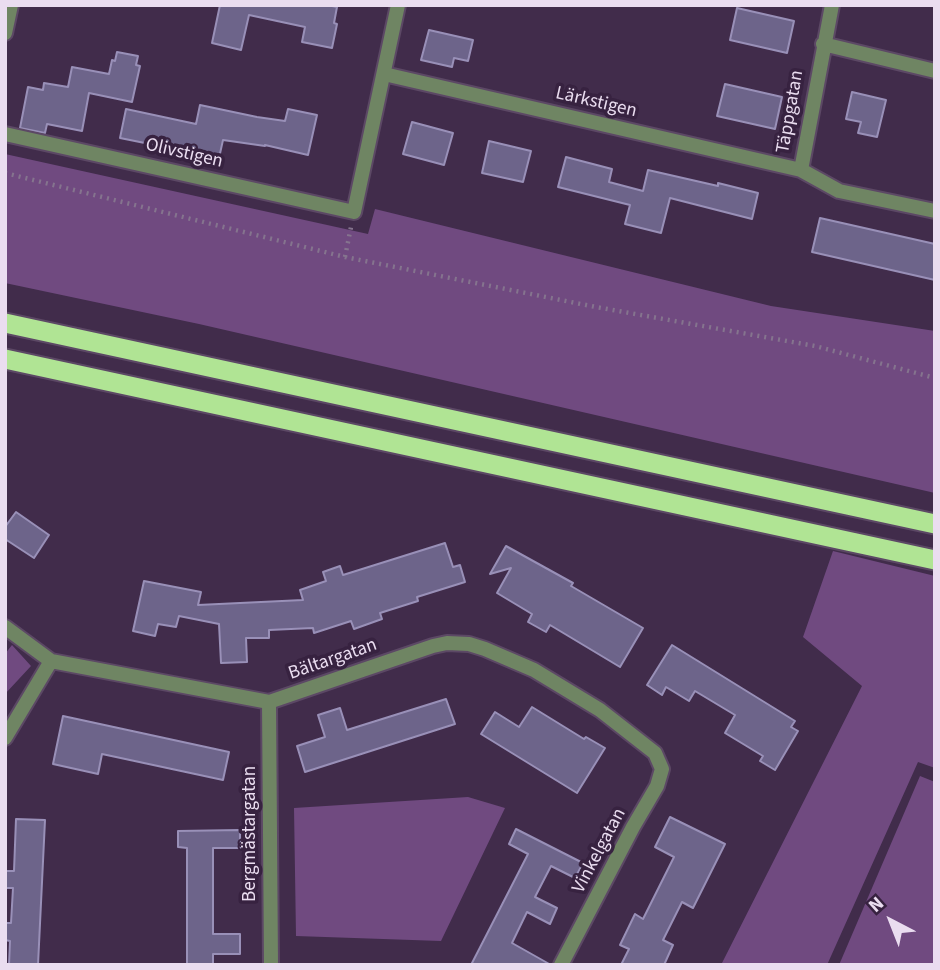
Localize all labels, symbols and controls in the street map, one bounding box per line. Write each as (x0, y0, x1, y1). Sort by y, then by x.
street label: Täppgatan (772, 69, 810, 155)
street label: Lärkstigen (553, 83, 639, 123)
street label: Olivstigen (143, 134, 225, 174)
street label: Bältargatan (286, 634, 380, 686)
street label: Bergmästargatan (240, 766, 262, 902)
street label: Vinkelgatan (568, 805, 632, 897)
north arrow (856, 886, 926, 956)
text: N (863, 891, 890, 919)

